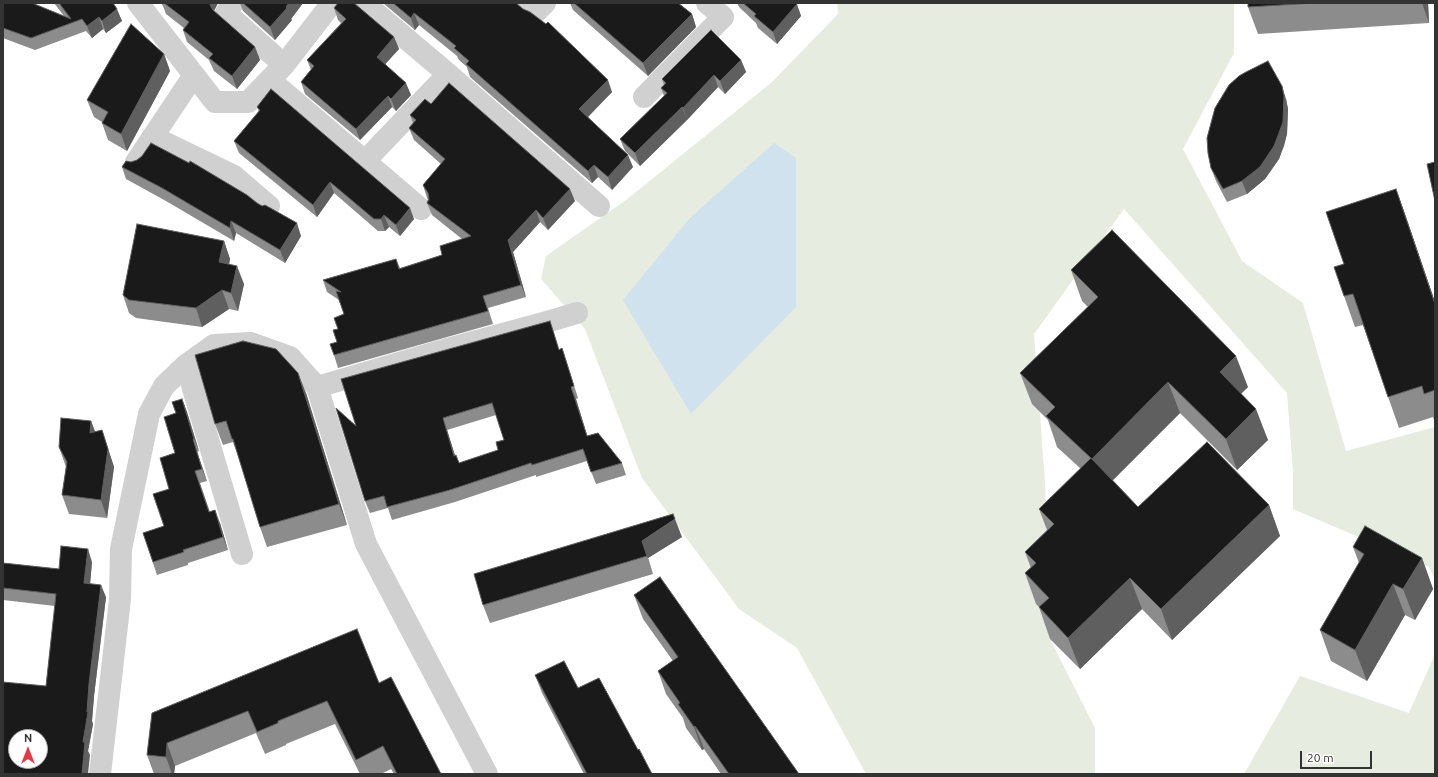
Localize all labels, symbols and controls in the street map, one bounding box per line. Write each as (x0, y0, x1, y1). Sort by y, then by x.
north arrow (8, 729, 48, 769)
text: N (24, 732, 32, 744)
scale bar (1302, 743, 1374, 769)
text: 20 m (1307, 751, 1334, 764)

